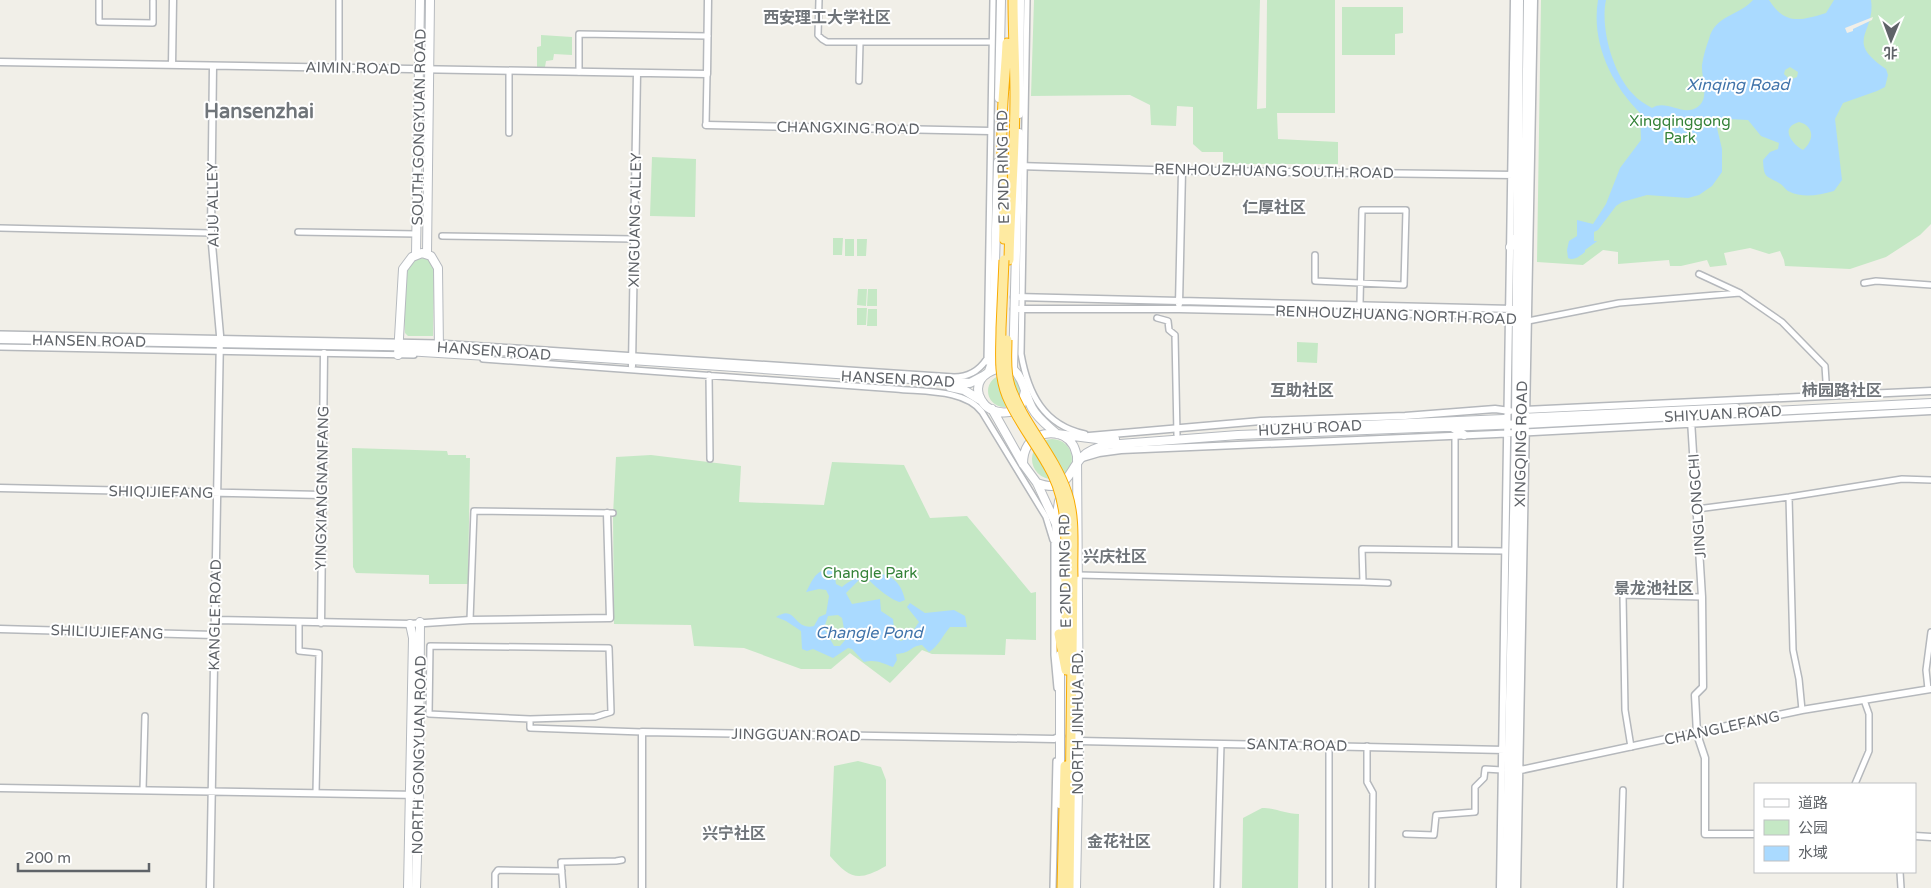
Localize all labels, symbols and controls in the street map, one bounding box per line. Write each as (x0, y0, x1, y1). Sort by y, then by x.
district label: 西安理工大学社区 (763, 8, 891, 28)
north arrow (1866, 15, 1916, 65)
street label: SOUTH GONGYUAN ROAD (408, 28, 430, 226)
text: 北 (1884, 44, 1898, 61)
street label: AIMIN ROAD (305, 58, 401, 78)
water label: Xinqing Road (1687, 75, 1791, 95)
district label: Hansenzhai (204, 100, 314, 124)
street label: E 2ND RING RD (993, 110, 1013, 224)
park label: Xingqinggong Park (1629, 112, 1731, 147)
street label: CHANGXING ROAD (776, 118, 920, 138)
street label: XINGUANG ALLEY (625, 152, 645, 288)
street label: RENHOUZHUANG SOUTH ROAD (1154, 160, 1394, 182)
street label: AIJU ALLEY (203, 162, 223, 248)
district label: 仁厚社区 (1242, 198, 1306, 218)
street label: RENHOUZHUANG NORTH ROAD (1275, 302, 1517, 328)
street label: HANSEN ROAD (32, 331, 146, 351)
street label: HANSEN ROAD (436, 338, 552, 364)
street label: HANSEN ROAD (840, 367, 956, 391)
district label: 互助社区 (1270, 381, 1334, 401)
street label: XINGQING ROAD (1511, 381, 1531, 507)
district label: 柿园路社区 (1802, 381, 1882, 401)
street label: SHIYUAN ROAD (1664, 402, 1782, 426)
street label: YINGXIANGNANFANG (312, 406, 332, 570)
street label: HUZHU ROAD (1258, 416, 1362, 440)
street label: JINGLONGCHI (1684, 453, 1710, 559)
street label: SHIQIJIEFANG (108, 482, 214, 502)
street label: E 2ND RING RD (1055, 514, 1075, 628)
district label: 兴庆社区 (1083, 547, 1147, 567)
street label: KANGLE ROAD (205, 559, 225, 671)
park label: Changle Park (823, 564, 917, 582)
district label: 景龙池社区 (1614, 579, 1694, 599)
street label: SHILIUJIEFANG (50, 621, 164, 643)
water label: Changle Pond (816, 623, 924, 643)
street label: NORTH JINHUA RD. (1069, 649, 1087, 795)
street label: NORTH GONGYUAN ROAD (408, 655, 430, 855)
street label: CHANGLEFANG (1663, 707, 1781, 749)
street label: JINGGUAN ROAD (731, 725, 861, 745)
street label: SANTA ROAD (1246, 735, 1348, 755)
legend (1754, 783, 1916, 873)
text: 道路 (1798, 794, 1828, 812)
text: 公园 (1798, 819, 1828, 837)
district label: 兴宁社区 (702, 824, 766, 844)
district label: 金花社区 (1087, 832, 1151, 852)
scale bar (18, 840, 149, 872)
text: 水域 (1798, 844, 1828, 862)
text: 200 m (25, 849, 71, 867)

